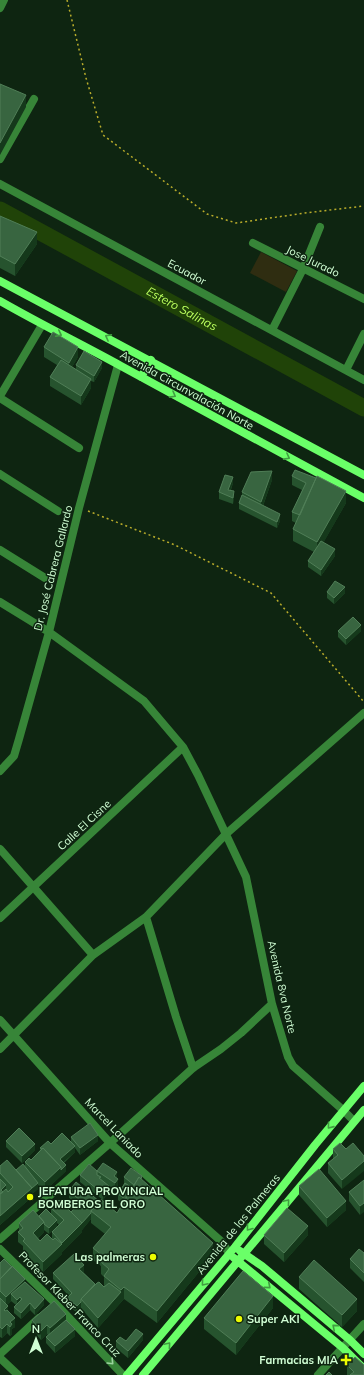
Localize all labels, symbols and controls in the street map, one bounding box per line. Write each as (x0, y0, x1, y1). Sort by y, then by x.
street label: Jose Jurado (284, 242, 342, 280)
street label: Ecuador (165, 256, 209, 288)
water label: Estero Salinas (144, 283, 220, 334)
one-way arrow (54, 329, 62, 337)
one-way arrow (104, 335, 112, 342)
street label: Avenida Circunvalación Norte (118, 347, 256, 433)
one-way arrow (169, 390, 176, 398)
one-way arrow (283, 452, 291, 460)
street label: Dr. José Cabrera Gallardo (31, 504, 75, 632)
street label: Calle El Cisne (54, 797, 114, 853)
street label: Avenida 8va Norte (264, 939, 300, 1035)
street label: Marcel Laniado (82, 1095, 146, 1161)
one-way arrow (327, 1122, 334, 1129)
street label: Avenida de las Palmeras (193, 1171, 283, 1277)
place label: JEFATURA PROVINCIAL BOMBEROS EL ORO (38, 1184, 163, 1211)
marker: JEFATURA PROVINCIAL BOMBEROS EL ORO (25, 1192, 35, 1202)
one-way arrow (282, 1200, 289, 1207)
one-way arrow (247, 1224, 254, 1231)
street label: Profesor Kleber Franco Cruz (16, 1248, 124, 1360)
place label: Las palmeras (74, 1250, 145, 1264)
marker: Las palmeras (148, 1252, 158, 1262)
one-way arrow (202, 1278, 209, 1286)
one-way arrow (263, 1281, 270, 1288)
place label: Super AKI (247, 1312, 300, 1326)
marker: Super AKI (234, 1314, 244, 1324)
north arrow (16, 1319, 56, 1359)
text: N (32, 1322, 40, 1336)
one-way arrow (333, 1325, 340, 1332)
one-way arrow (164, 1343, 171, 1350)
place label: Farmacias MIA (259, 1353, 339, 1367)
marker: Farmacias MIA (341, 1355, 351, 1365)
one-way arrow (106, 1357, 114, 1365)

